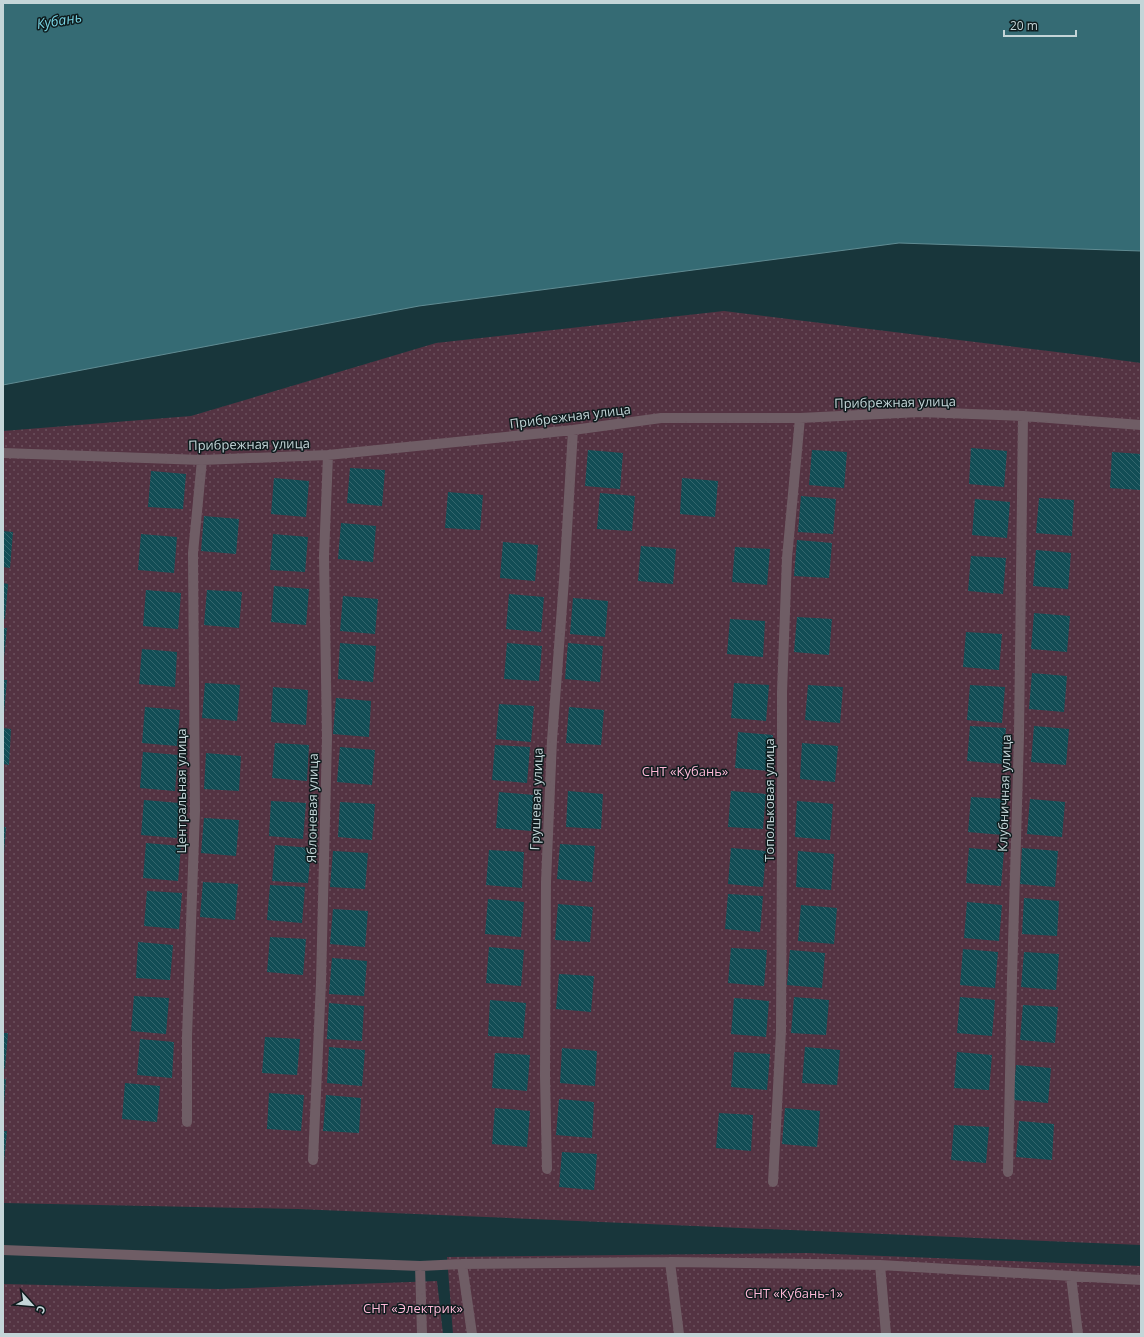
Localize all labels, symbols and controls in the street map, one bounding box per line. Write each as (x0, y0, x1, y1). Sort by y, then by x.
water label: Кубань (35, 7, 83, 33)
scale bar (1004, 12, 1076, 38)
text: 20 m (1010, 17, 1038, 34)
street label: Прибрежная улица (834, 392, 956, 412)
street label: Прибрежная улица (508, 400, 632, 432)
street label: Прибрежная улица (188, 434, 310, 454)
street label: Центральная улица (172, 728, 190, 854)
street label: Клубничная улица (993, 734, 1015, 852)
street label: Топольковая улица (760, 738, 778, 862)
street label: Грушевая улица (525, 747, 547, 851)
street label: Яблоневая улица (302, 753, 322, 863)
park label: СНТ «Кубань» (642, 762, 728, 780)
park label: СНТ «Кубань-1» (745, 1284, 843, 1302)
north arrow (12, 1285, 52, 1325)
park label: СНТ «Электрик» (363, 1299, 463, 1317)
text: С (33, 1303, 50, 1316)

